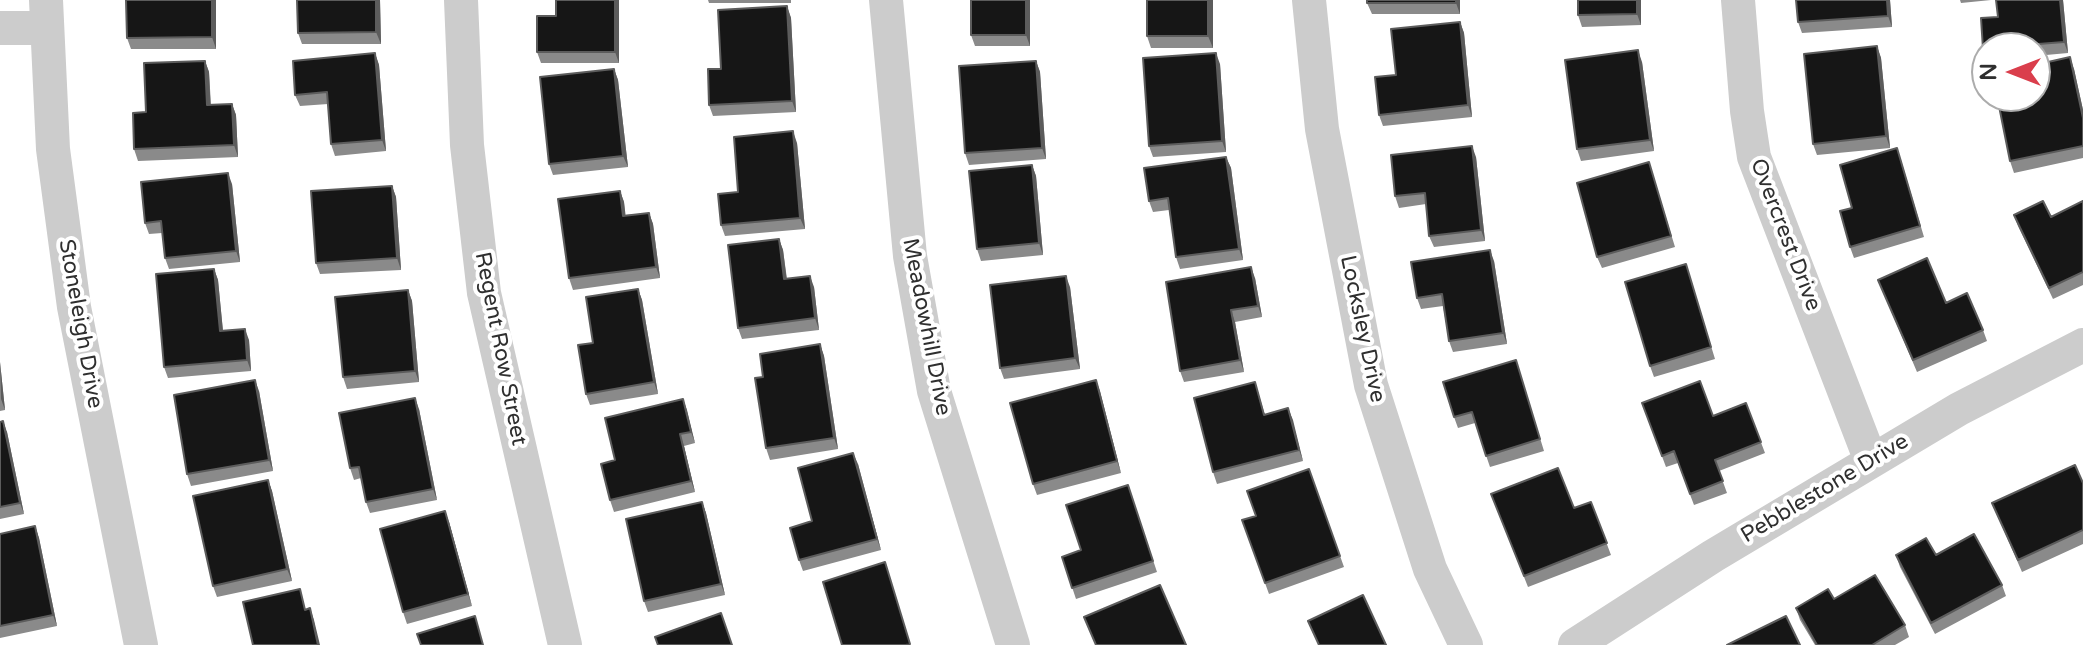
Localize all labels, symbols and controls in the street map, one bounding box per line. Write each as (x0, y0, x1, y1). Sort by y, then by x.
north arrow (1971, 32, 2051, 112)
text: N (1976, 63, 2002, 81)
street label: Overcrest Drive (1744, 155, 1826, 315)
street label: Meadowhill Drive (896, 236, 956, 418)
street label: Stoneleigh Drive (52, 237, 108, 411)
street label: Regent Row Street (468, 250, 532, 448)
street label: Locksley Drive (1334, 253, 1390, 405)
street label: Pebblestone Drive (1737, 429, 1913, 549)

